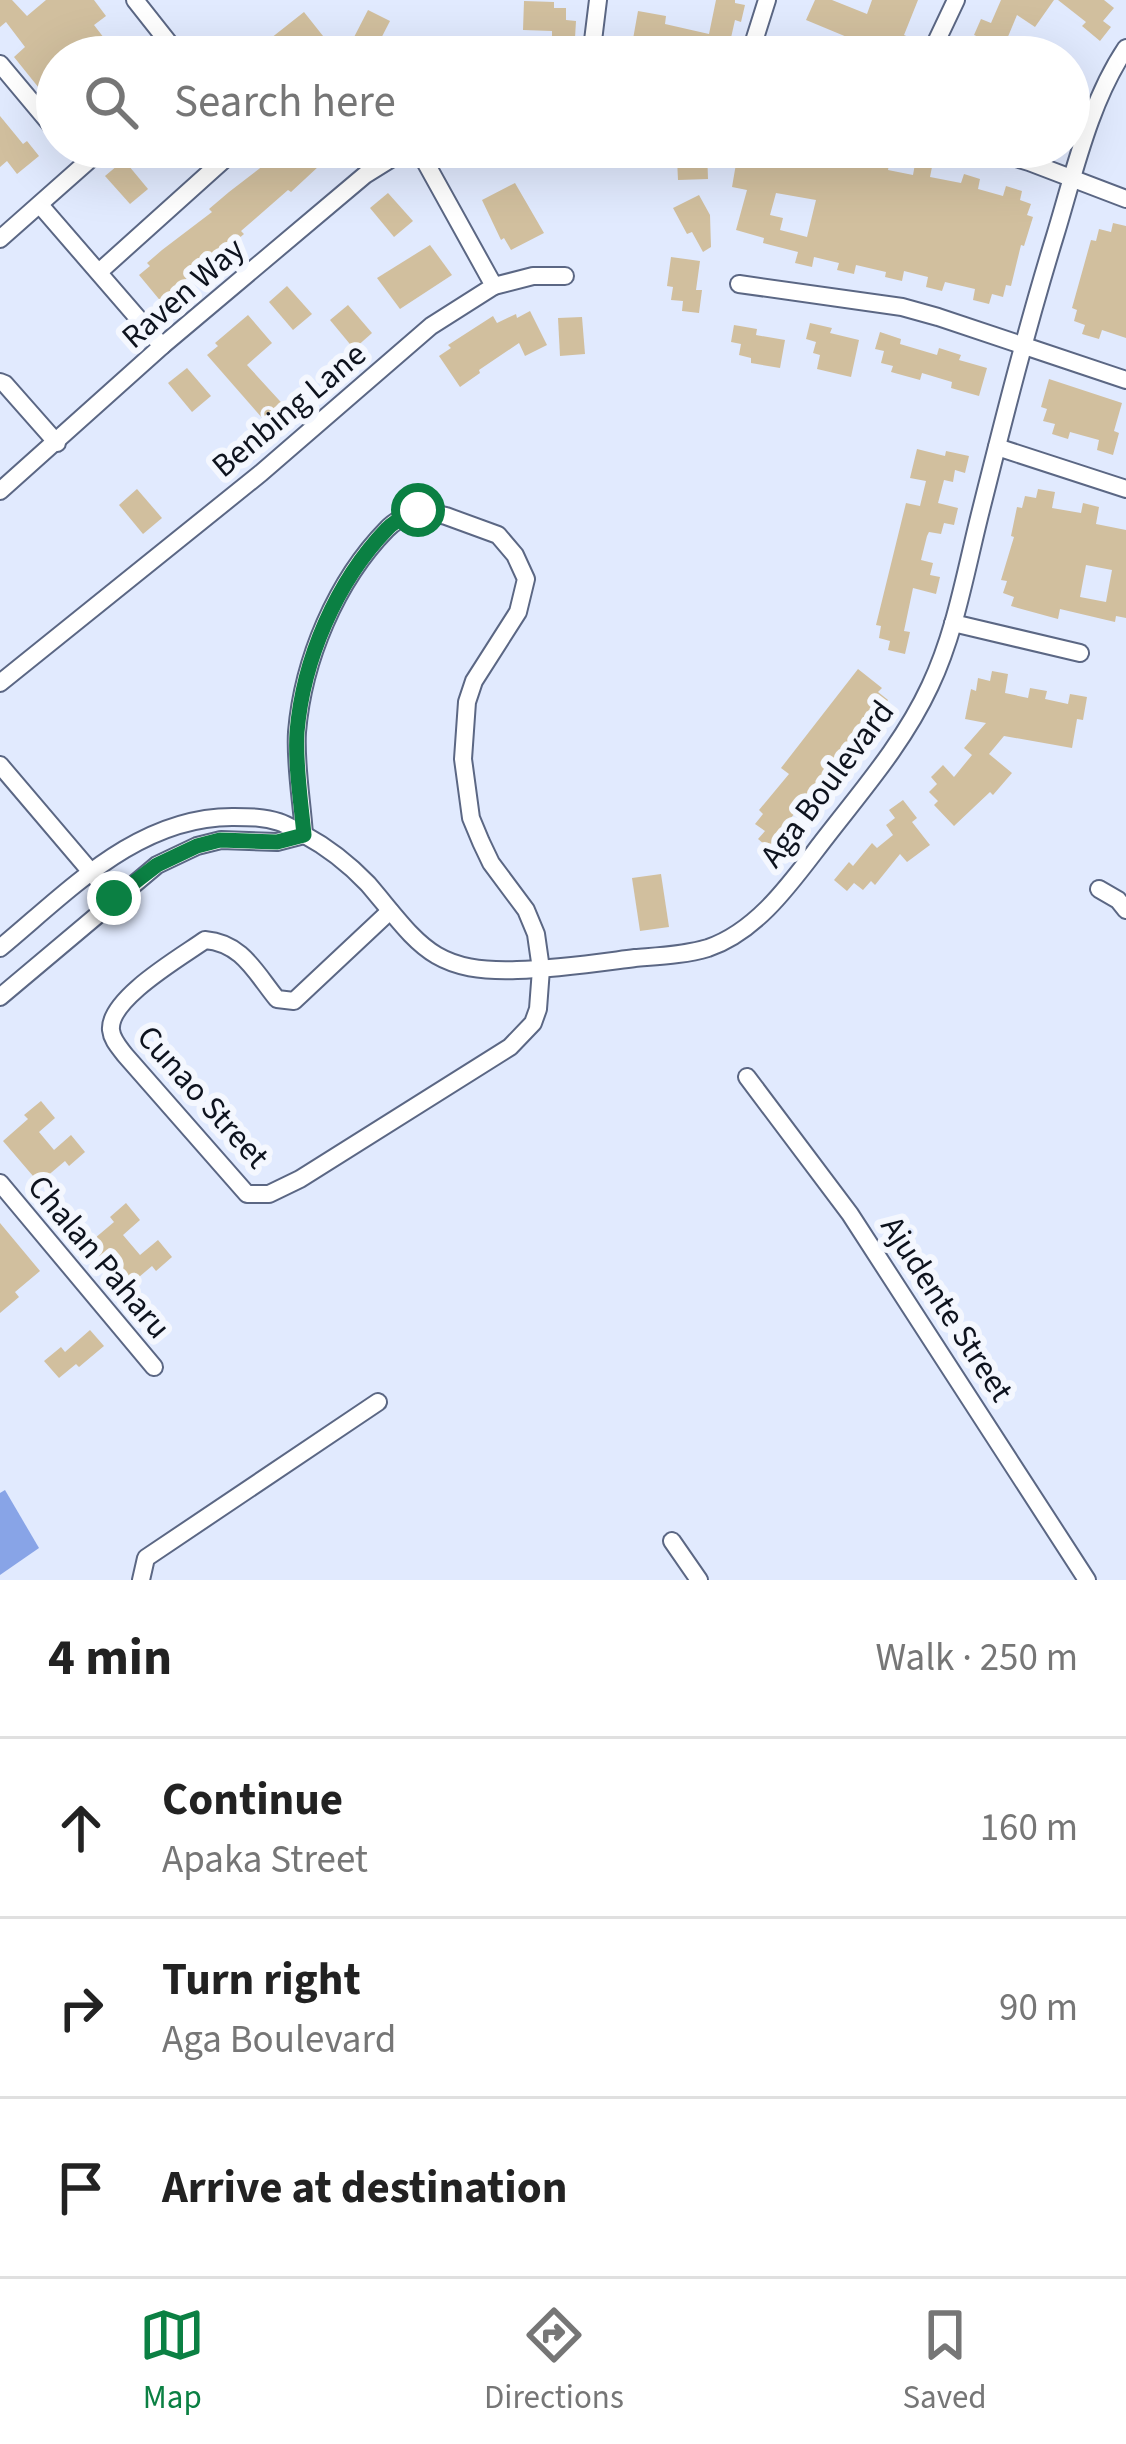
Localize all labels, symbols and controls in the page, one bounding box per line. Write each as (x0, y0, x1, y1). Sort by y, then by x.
search box (36, 36, 1090, 168)
icon: search (78, 69, 144, 135)
text: Search here (174, 70, 396, 134)
street label: Raven Way (111, 226, 255, 360)
street label: Benbing Lane (202, 332, 376, 489)
route start (391, 483, 445, 537)
street label: Aga Boulevard (749, 691, 906, 877)
route end (87, 871, 141, 925)
street label: Cunao Street (126, 1015, 280, 1179)
street label: Chalan Paharu (16, 1165, 181, 1349)
street label: Ajudente Street (869, 1207, 1024, 1411)
text: 4 min (48, 1622, 172, 1694)
text: Walk · 250 m (875, 1630, 1078, 1686)
text: Continue (162, 1768, 343, 1832)
icon: ahead (48, 1795, 114, 1861)
text: 160 m (980, 1800, 1078, 1856)
text: Apaka Street (162, 1832, 368, 1888)
text: Turn right (162, 1948, 361, 2012)
icon: right (48, 1975, 114, 2041)
text: 90 m (999, 1980, 1078, 2036)
text: Aga Boulevard (162, 2012, 396, 2068)
icon: arrive (48, 2155, 114, 2221)
text: Arrive at destination (162, 2156, 567, 2220)
tab: Map (139, 2302, 205, 2421)
tab: Directions (484, 2302, 624, 2421)
tab: Saved (902, 2302, 987, 2421)

